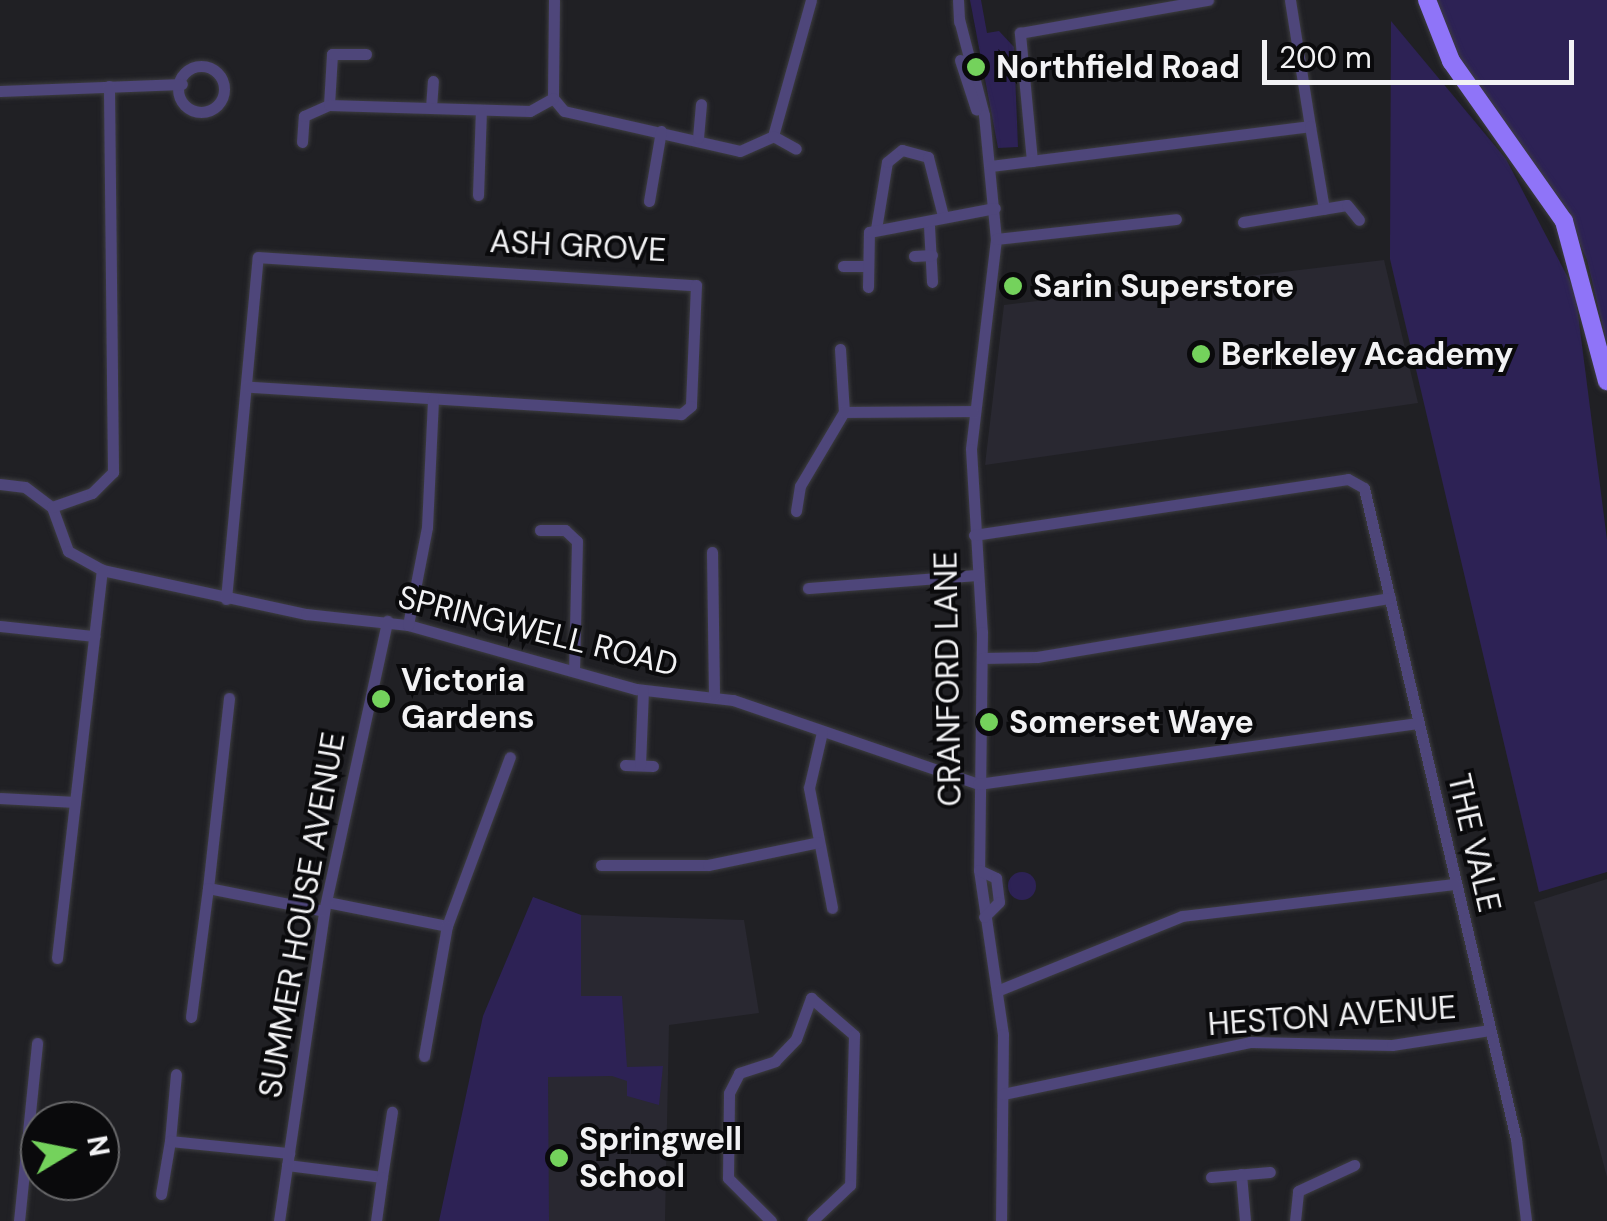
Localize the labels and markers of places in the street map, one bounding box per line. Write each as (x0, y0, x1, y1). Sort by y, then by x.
place label: Northfield Road (996, 48, 1240, 86)
marker: Northfield Road (965, 56, 987, 78)
place label: Sarin Superstore (1033, 267, 1294, 305)
marker: Sarin Superstore (1002, 275, 1024, 297)
place label: Berkeley Academy (1221, 335, 1513, 373)
marker: Berkeley Academy (1190, 343, 1212, 365)
place label: Victoria Gardens (401, 662, 534, 737)
marker: Victoria Gardens (370, 688, 392, 710)
place label: Somerset Waye (1009, 703, 1254, 741)
marker: Somerset Waye (978, 711, 1000, 733)
place label: Springwell School (579, 1121, 742, 1196)
marker: Springwell School (548, 1147, 570, 1169)

